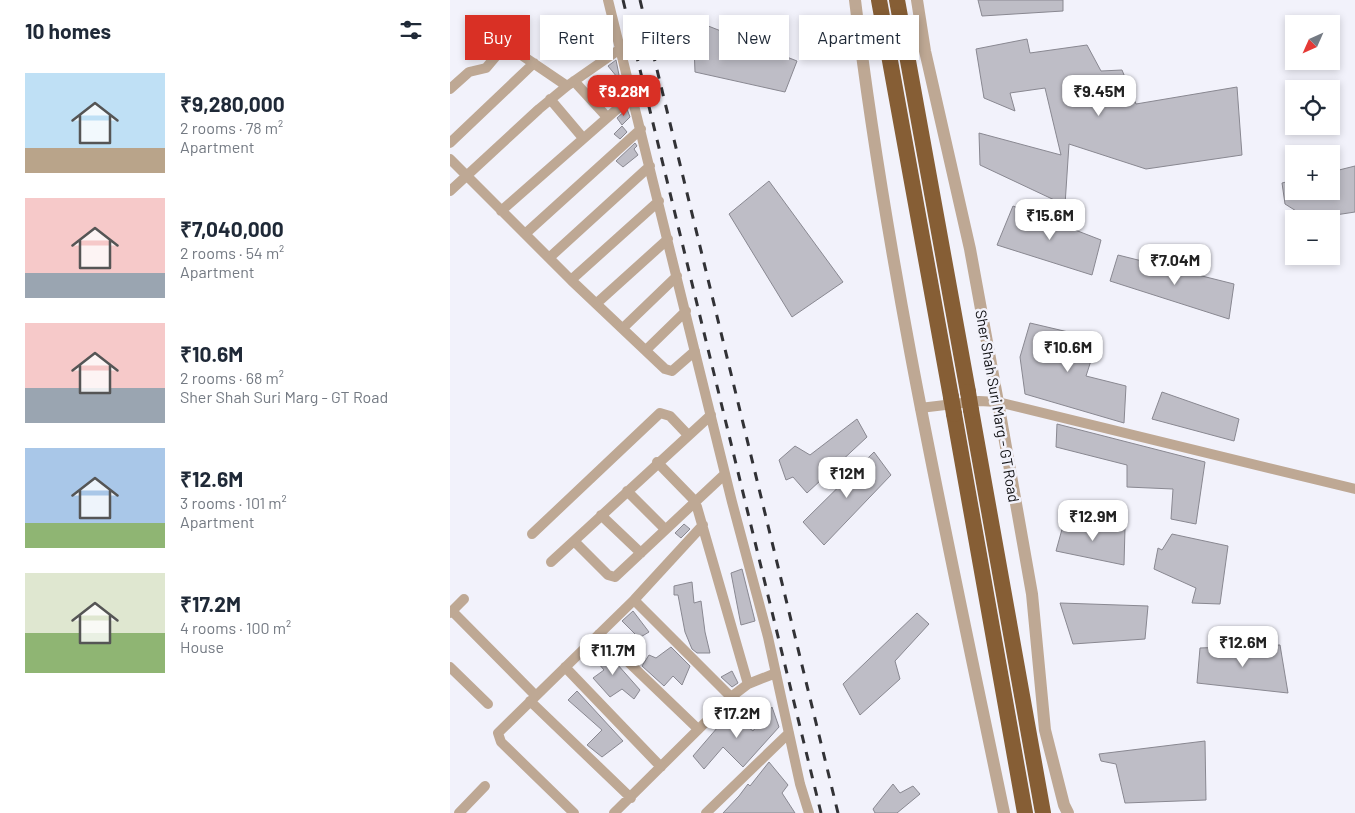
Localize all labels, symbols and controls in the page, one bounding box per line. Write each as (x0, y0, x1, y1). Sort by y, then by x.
chip: Buy (465, 15, 530, 60)
chip: Rent (540, 15, 613, 60)
chip: Filters (623, 15, 709, 60)
chip: New (719, 15, 789, 60)
chip: Apartment (799, 15, 919, 60)
north arrow (1285, 15, 1340, 70)
map controls (1285, 15, 1340, 265)
icon: filters (397, 16, 425, 44)
text: 10 homes (25, 18, 111, 43)
pin: ₹9.28M (583, 74, 665, 117)
pin: ₹9.45M (1058, 74, 1140, 117)
button: locate (1285, 80, 1340, 135)
text: ₹9.28M (598, 81, 650, 100)
text: ₹9.45M (1073, 81, 1125, 100)
text: ₹9,280,000 (180, 91, 285, 116)
icon: home (65, 93, 125, 153)
text: 2 rooms · 78 m² (180, 118, 283, 137)
text: Apartment (180, 137, 255, 156)
button: + (1285, 145, 1340, 200)
pin: ₹15.6M (1009, 198, 1091, 241)
text: ₹15.6M (1026, 205, 1074, 224)
button: − (1285, 210, 1340, 265)
text: ₹7,040,000 (180, 216, 284, 241)
icon: home (65, 218, 125, 278)
text: 2 rooms · 54 m² (180, 243, 284, 262)
pin: ₹7.04M (1134, 244, 1216, 286)
text: ₹7.04M (1150, 250, 1200, 269)
text: Apartment (180, 262, 255, 281)
street label: Sher Shah Suri Marg - GT Road (972, 308, 1024, 504)
pin: ₹10.6M (1027, 330, 1109, 373)
text: ₹10.6M (1044, 337, 1092, 356)
text: ₹10.6M (180, 341, 243, 366)
icon: home (65, 343, 125, 403)
text: 2 rooms · 68 m² (180, 368, 284, 387)
text: Sher Shah Suri Marg - GT Road (180, 387, 388, 406)
pin: ₹12M (817, 456, 877, 499)
text: ₹12M (829, 463, 865, 482)
text: ₹12.6M (180, 466, 243, 491)
icon: home (65, 468, 125, 528)
text: 3 rooms · 101 m² (180, 493, 287, 512)
pin: ₹12.9M (1052, 500, 1134, 542)
text: ₹12.9M (1069, 506, 1117, 525)
text: Apartment (180, 512, 255, 531)
text: ₹17.2M (180, 591, 241, 616)
icon: home (65, 593, 125, 653)
text: 4 rooms · 100 m² (180, 618, 291, 637)
pin: ₹12.6M (1202, 626, 1284, 668)
text: ₹12.6M (1219, 632, 1267, 651)
pin: ₹11.7M (572, 634, 654, 676)
text: House (180, 637, 224, 656)
text: ₹11.7M (591, 640, 635, 659)
pin: ₹17.2M (696, 696, 778, 739)
text: ₹17.2M (714, 703, 760, 722)

